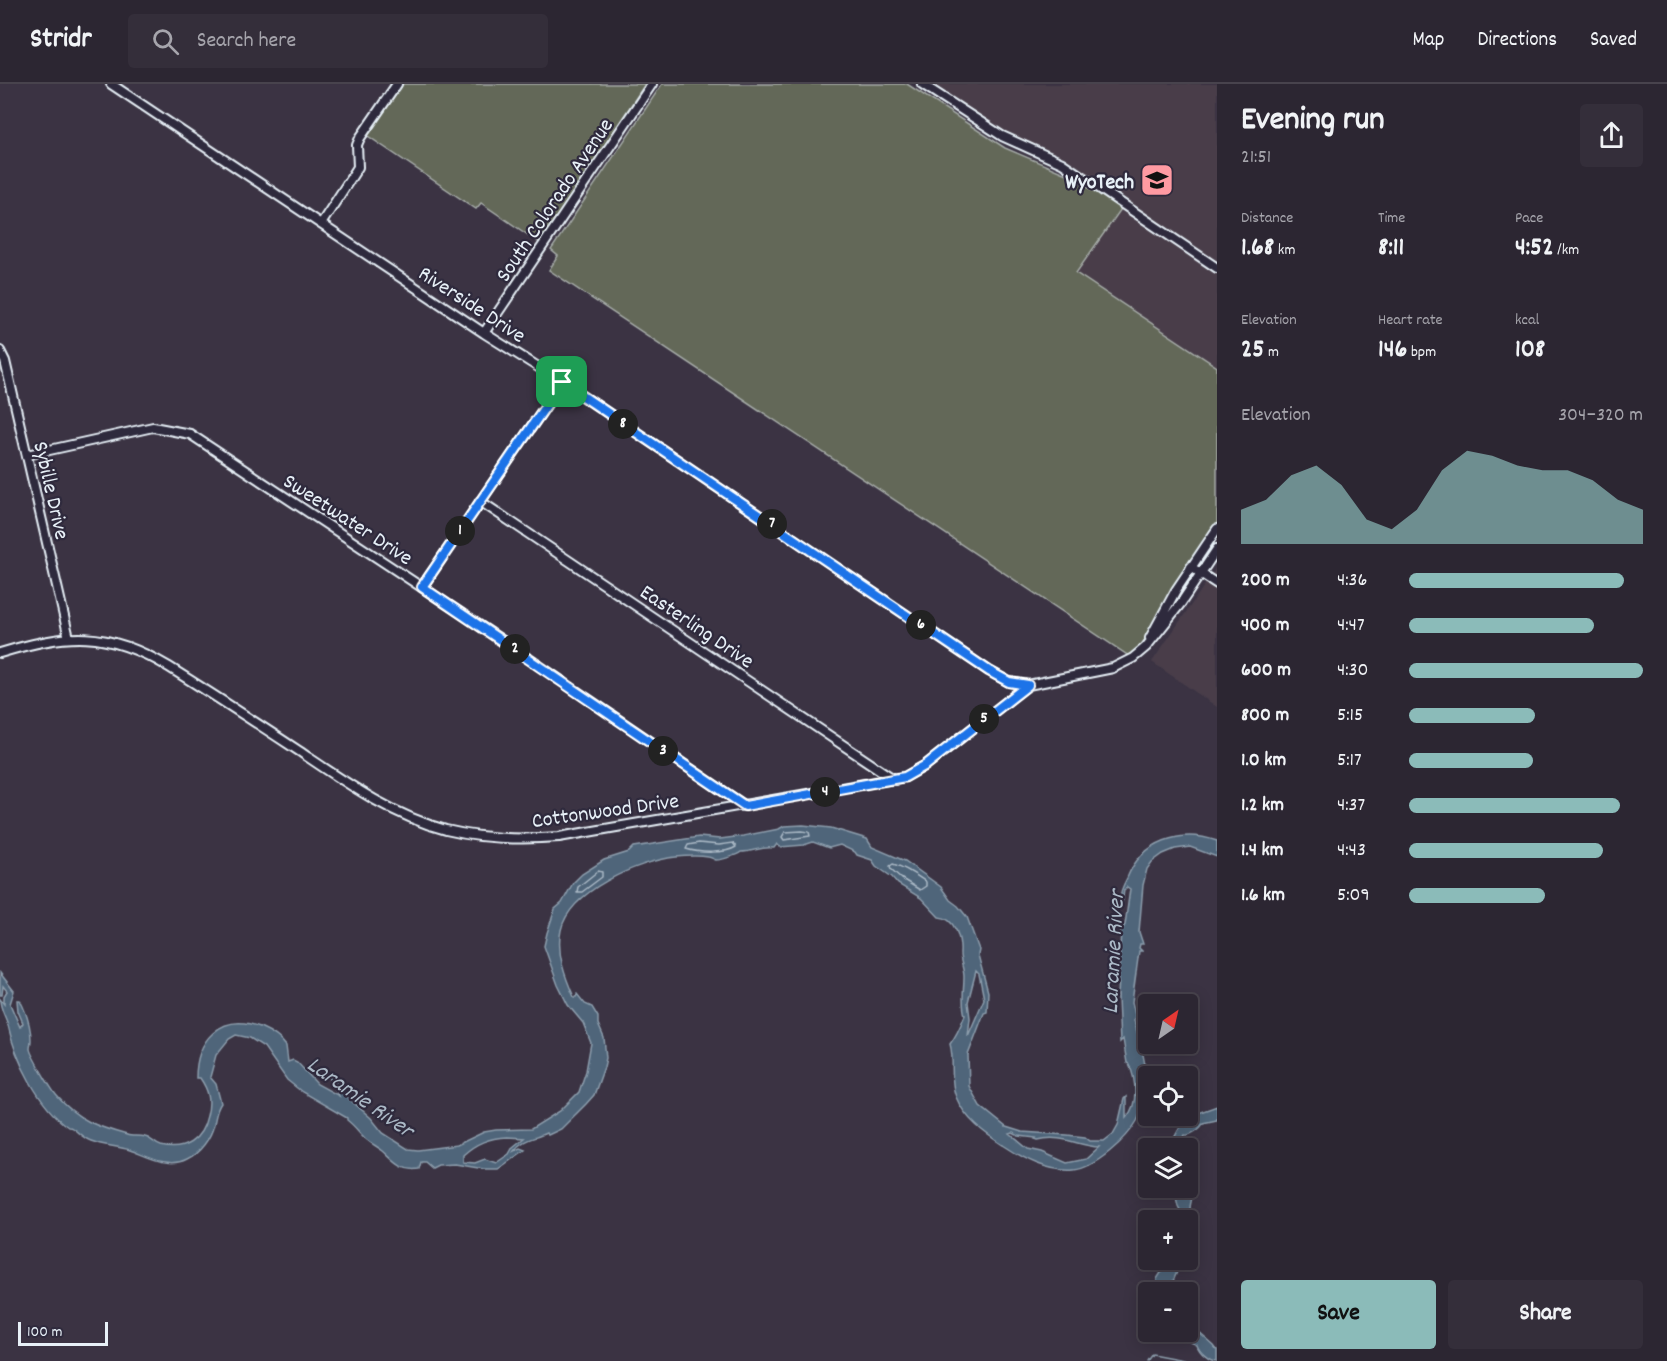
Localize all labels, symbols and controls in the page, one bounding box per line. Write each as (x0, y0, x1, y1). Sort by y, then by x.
search box (128, 14, 548, 68)
text: Stridr (30, 21, 92, 61)
icon: search (149, 25, 182, 58)
text: Search here (197, 26, 296, 57)
text: Map (1413, 26, 1444, 56)
text: Directions (1477, 26, 1557, 56)
text: Saved (1590, 26, 1637, 56)
text: Evening run (1241, 98, 1385, 145)
button: share (1580, 104, 1643, 167)
street label: South Colorado Avenue (489, 113, 622, 289)
text: 21:51 (1241, 144, 1271, 172)
school or university icon: WyoTech (1139, 162, 1175, 198)
place label: WyoTech (1065, 168, 1134, 199)
text: Distance (1241, 207, 1293, 230)
text: Time (1378, 207, 1405, 230)
text: Pace (1515, 207, 1543, 230)
text: 1.68 (1241, 230, 1274, 267)
text: 8:11 (1378, 230, 1404, 267)
text: 4:52 (1515, 230, 1554, 267)
text: km (1274, 239, 1295, 262)
text: /km (1554, 239, 1579, 262)
street label: Riverside Drive (411, 260, 531, 352)
text: Elevation (1241, 309, 1297, 332)
text: Heart rate (1378, 309, 1443, 332)
text: kcal (1515, 309, 1539, 332)
text: 25 (1241, 332, 1264, 369)
text: 146 (1378, 332, 1407, 369)
text: 108 (1515, 332, 1545, 369)
text: m (1264, 341, 1279, 364)
text: bpm (1407, 341, 1436, 364)
pin (536, 356, 587, 407)
icon: arrive (545, 365, 578, 398)
text: Elevation (1241, 402, 1311, 430)
text: 304–320 m (1558, 402, 1643, 430)
pin: 8 (608, 409, 638, 439)
text: 8 (620, 412, 626, 435)
street label: Sybille Drive (23, 439, 76, 543)
street label: Sweetwater Drive (276, 467, 418, 575)
pin: 7 (757, 509, 787, 539)
text: 7 (769, 512, 775, 535)
pin: 1 (445, 516, 475, 546)
text: 1 (458, 519, 462, 542)
text: 200 m (1241, 567, 1290, 595)
text: 4:36 (1337, 567, 1367, 595)
street label: Easterling Drive (633, 578, 759, 678)
pin: 6 (906, 610, 936, 640)
text: 400 m (1241, 612, 1289, 640)
text: 4:47 (1337, 612, 1365, 640)
text: 6 (917, 613, 925, 636)
pin: 2 (500, 634, 530, 664)
text: 2 (512, 637, 519, 660)
text: 600 m (1241, 657, 1291, 685)
text: 4:30 (1337, 657, 1368, 685)
text: 800 m (1241, 702, 1289, 730)
text: 5:15 (1337, 702, 1363, 730)
pin: 5 (969, 704, 999, 734)
text: 5 (980, 707, 988, 730)
pin: 3 (648, 736, 678, 766)
text: 3 (659, 739, 667, 762)
text: 1.0 km (1241, 747, 1286, 775)
text: 5:17 (1337, 747, 1362, 775)
pin: 4 (810, 777, 840, 807)
text: 4 (822, 780, 828, 803)
street label: Cottonwood Drive (530, 787, 681, 838)
text: 1.2 km (1241, 792, 1284, 820)
text: 4:37 (1337, 792, 1365, 820)
text: 1.4 km (1241, 837, 1284, 865)
text: 4:43 (1337, 837, 1366, 865)
text: 1.6 km (1241, 882, 1285, 910)
text: 5:09 (1337, 882, 1370, 910)
water label: Laramie River (1095, 886, 1135, 1015)
north arrow (1138, 994, 1198, 1054)
map controls (1138, 994, 1198, 1342)
water label: Laramie River (299, 1049, 422, 1150)
button: locate (1138, 1066, 1198, 1126)
button: layers (1138, 1138, 1198, 1198)
button: + (1138, 1210, 1198, 1270)
button: Save (1241, 1280, 1436, 1349)
button: Share (1448, 1280, 1643, 1349)
button: − (1138, 1282, 1198, 1342)
scale bar (18, 1319, 108, 1346)
text: 100 m (27, 1321, 63, 1344)

